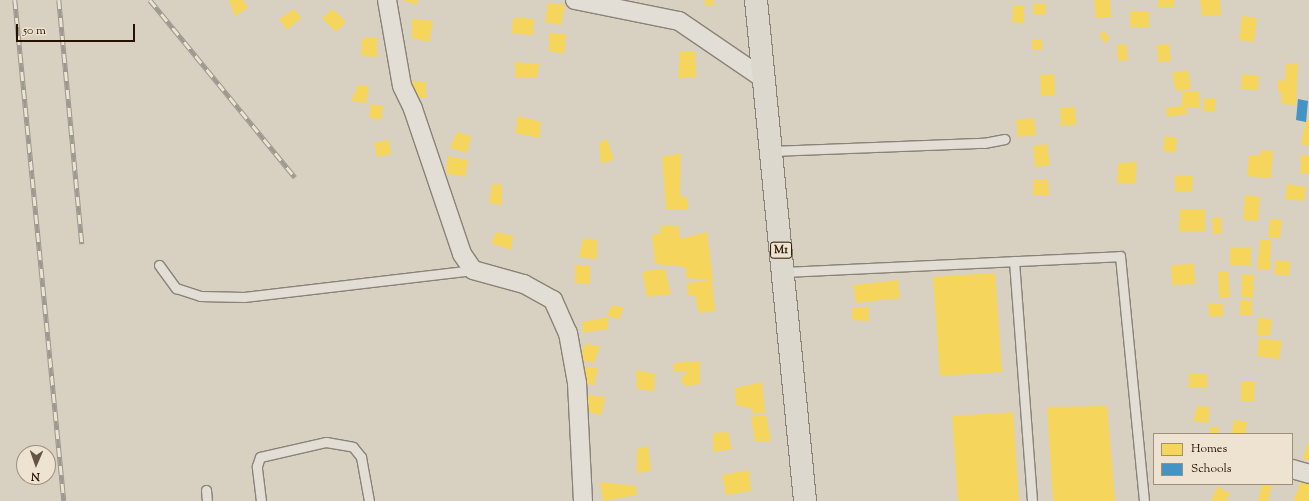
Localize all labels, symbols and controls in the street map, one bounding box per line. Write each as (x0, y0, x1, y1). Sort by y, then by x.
scale bar (18, 16, 137, 42)
text: 50 m (23, 22, 46, 40)
road number: M1 (770, 241, 792, 259)
legend (1153, 433, 1293, 485)
text: Homes (1191, 440, 1227, 458)
north arrow (16, 445, 56, 485)
text: Schools (1191, 460, 1232, 478)
text: N (31, 468, 40, 484)

